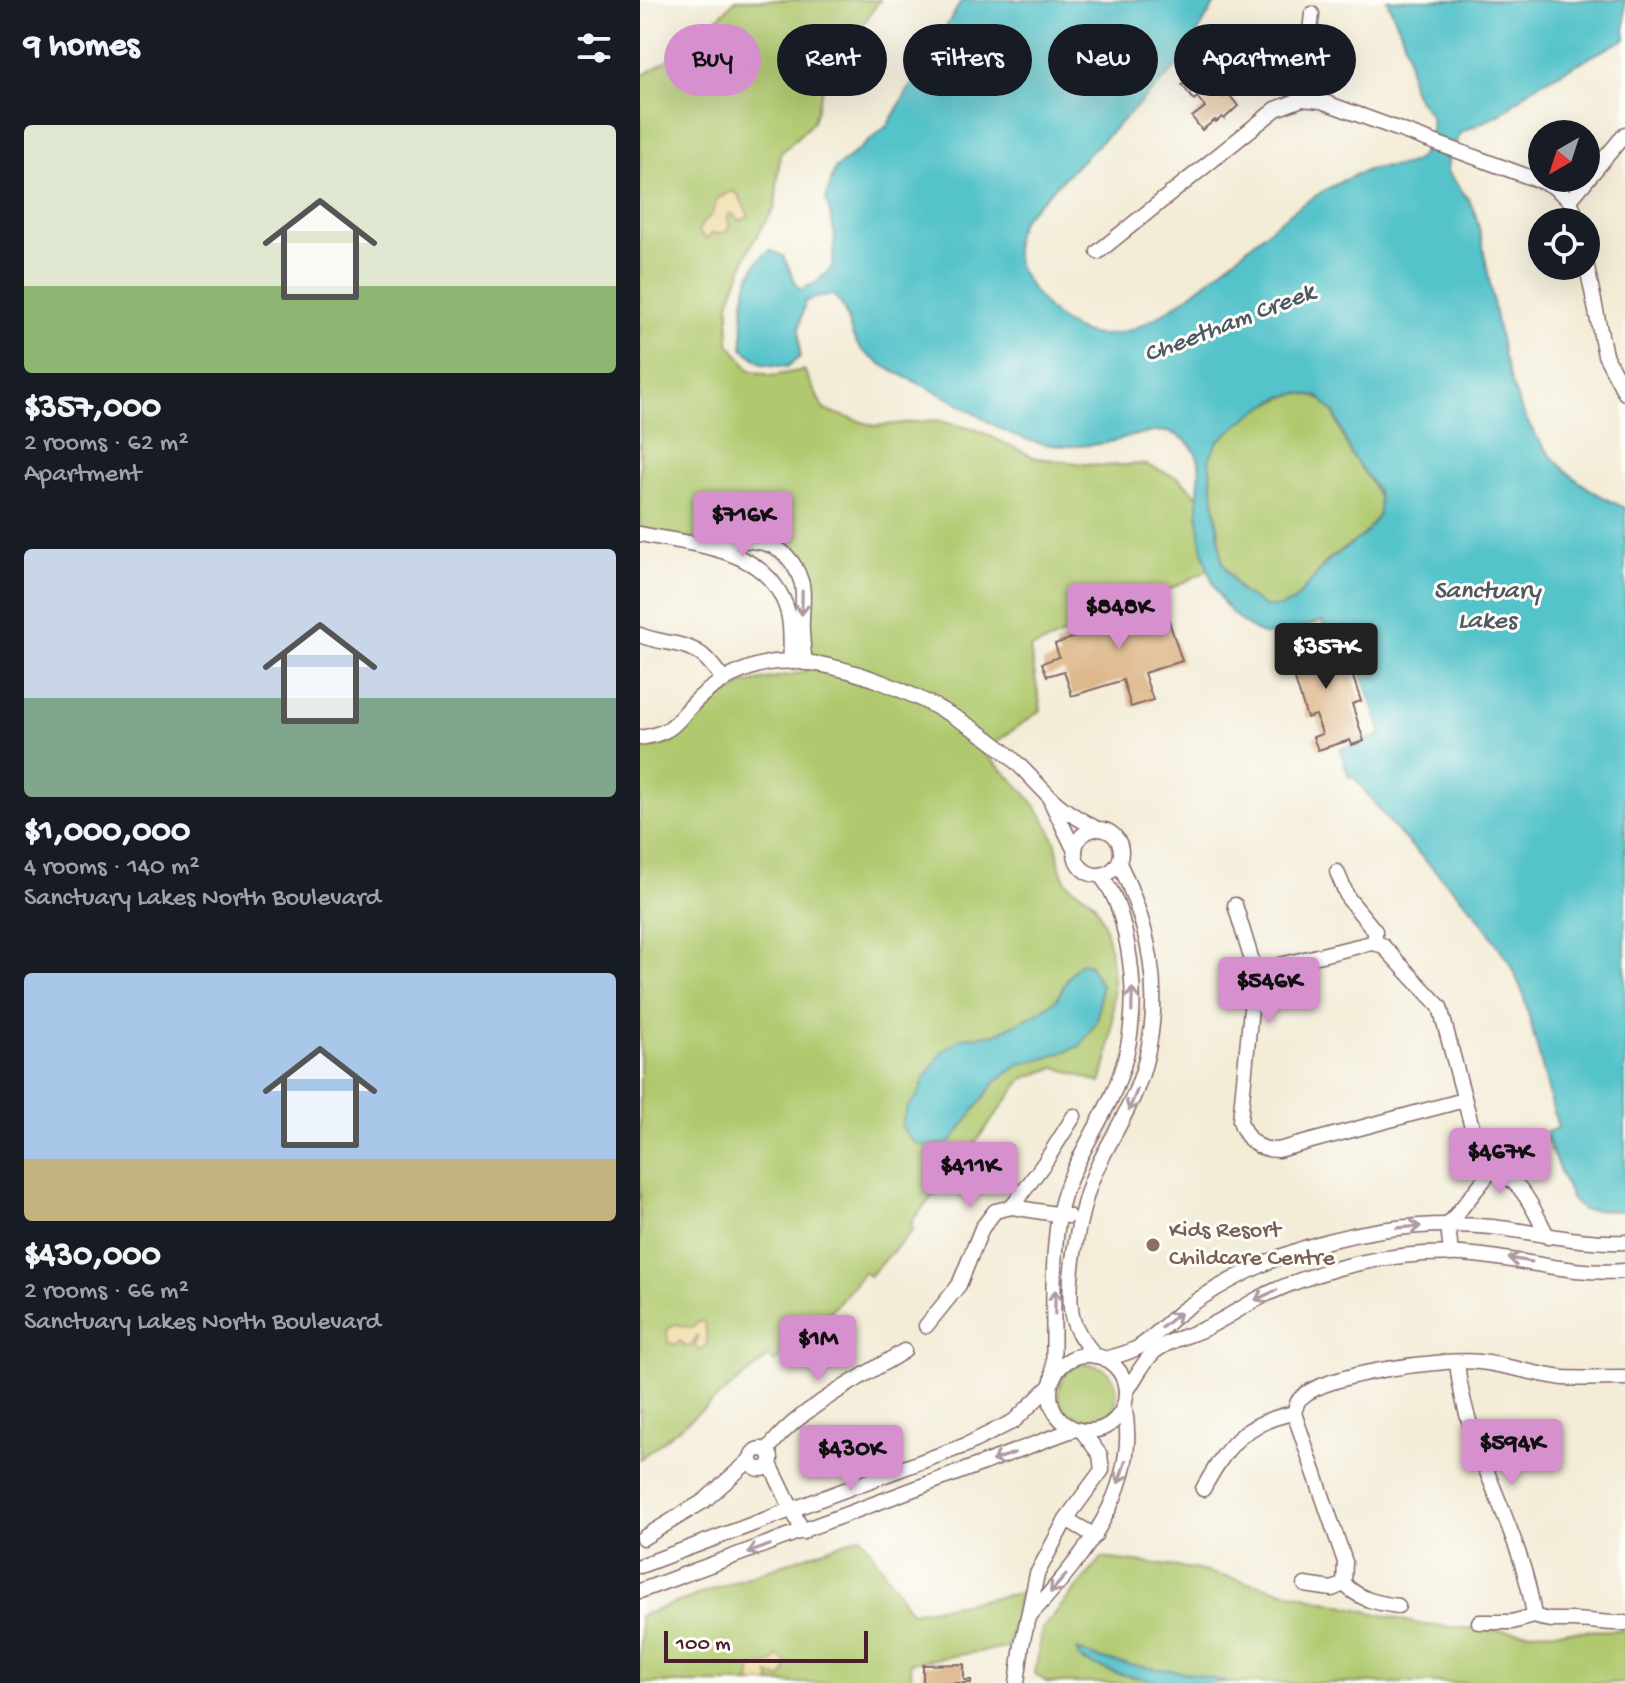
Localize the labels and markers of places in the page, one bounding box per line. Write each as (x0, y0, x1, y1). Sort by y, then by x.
pin: $716K (687, 491, 799, 559)
pin: $848K (1063, 583, 1175, 651)
pin: $357K (1270, 623, 1382, 691)
pin: $546K (1213, 957, 1325, 1025)
pin: $467K (1444, 1128, 1556, 1196)
pin: $411K (914, 1142, 1026, 1210)
place label: Kids Resort Childcare Centre (1169, 1217, 1336, 1274)
marker: Kids Resort Childcare Centre (1144, 1236, 1162, 1254)
pin: $1M (779, 1315, 857, 1383)
pin: $594K (1456, 1419, 1568, 1487)
pin: $430K (795, 1425, 907, 1493)

